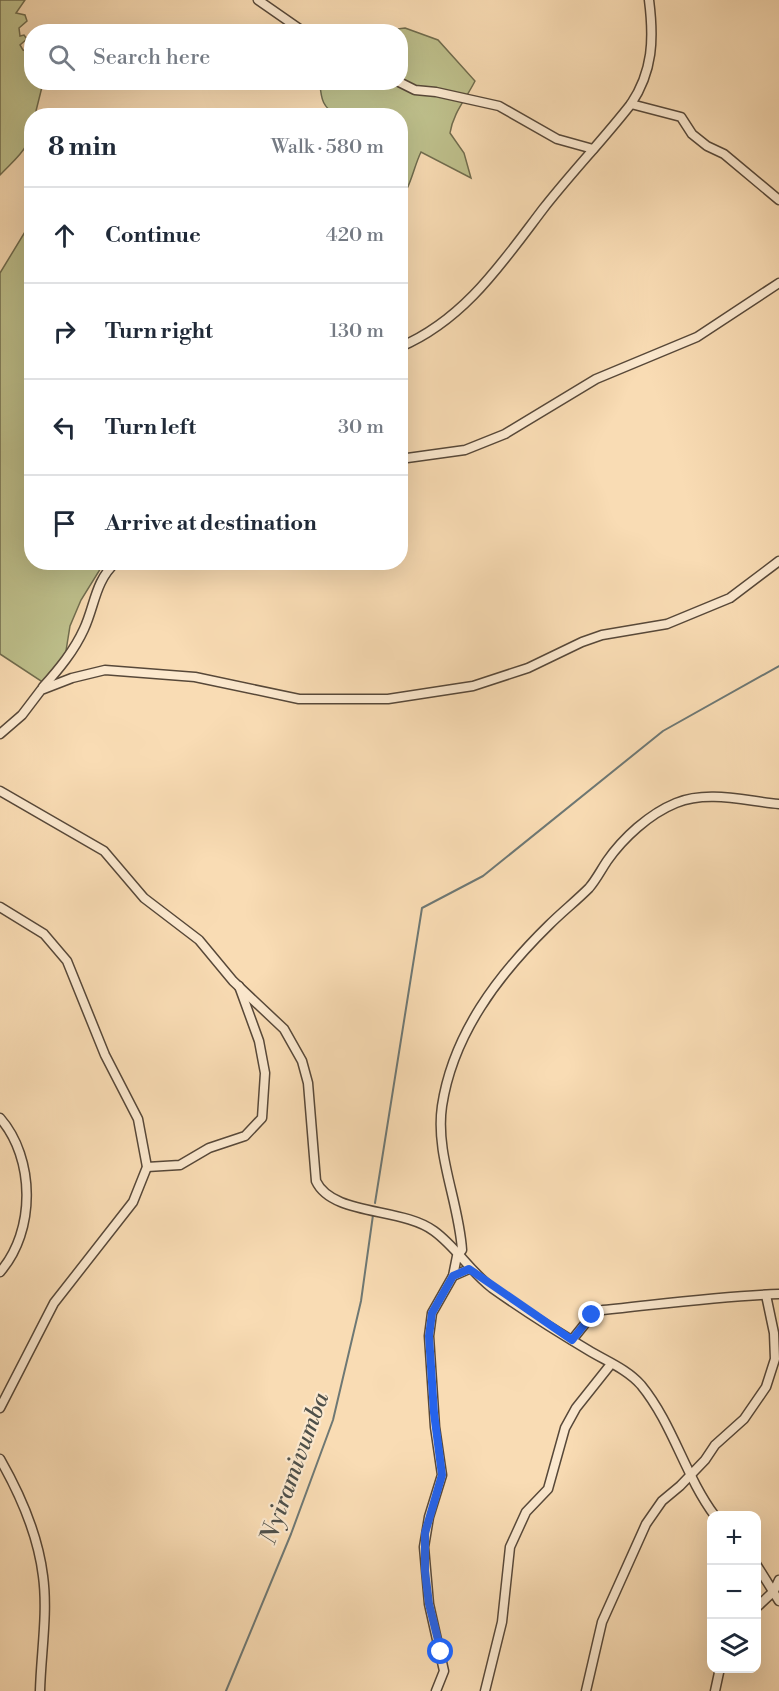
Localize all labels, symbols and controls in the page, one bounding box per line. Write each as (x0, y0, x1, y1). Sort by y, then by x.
search box (24, 24, 408, 90)
icon: search (45, 41, 78, 74)
text: Search here (93, 44, 210, 71)
text: 8 min (48, 131, 117, 163)
text: Walk · 580 m (271, 135, 384, 160)
icon: ahead (48, 219, 81, 252)
text: Continue (105, 222, 201, 249)
text: 420 m (326, 223, 384, 248)
icon: right (48, 315, 81, 348)
text: Turn right (105, 318, 213, 345)
text: 130 m (329, 319, 384, 344)
icon: left (48, 411, 81, 444)
text: Turn left (105, 414, 196, 441)
text: 30 m (338, 415, 384, 440)
icon: arrive (48, 507, 81, 540)
text: Arrive at destination (105, 510, 317, 537)
route end (578, 1301, 604, 1327)
water label: Nyiramivumba (253, 1388, 337, 1549)
map controls (707, 1511, 761, 1673)
button: + (707, 1511, 761, 1565)
button: − (707, 1565, 761, 1619)
button: layers (707, 1619, 761, 1673)
route start (427, 1638, 453, 1664)

